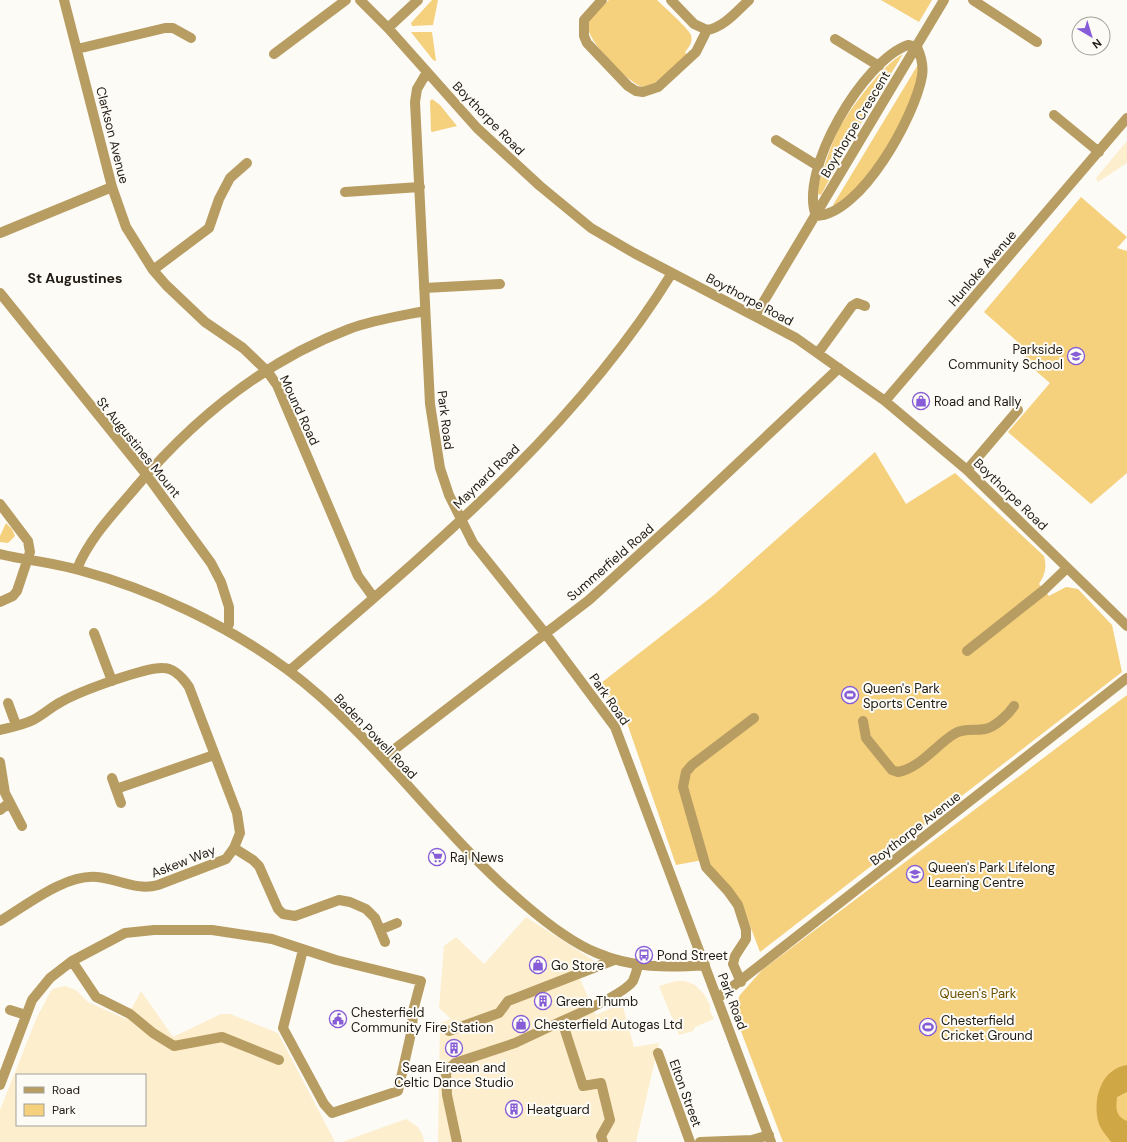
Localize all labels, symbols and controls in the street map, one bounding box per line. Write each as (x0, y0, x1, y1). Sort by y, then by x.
north arrow (1071, 16, 1111, 56)
text: N (1090, 36, 1105, 52)
street label: Boythorpe Crescent (817, 68, 894, 181)
street label: Boythorpe Road (449, 78, 528, 159)
street label: Clarkson Avenue (92, 85, 133, 186)
street label: Hunloke Avenue (945, 227, 1020, 310)
district label: St Augustines (28, 269, 122, 287)
street label: Boythorpe Road (703, 269, 796, 330)
place label: Parkside Community School (948, 341, 1063, 373)
school or university icon: Parkside Community School (1066, 346, 1086, 366)
street label: Mound Road (276, 372, 323, 448)
street label: Park Road (433, 390, 458, 451)
shop icon: Road and Rally (911, 391, 931, 411)
place label: Road and Rally (934, 393, 1022, 410)
street label: St Augustines Mount (93, 394, 184, 501)
street label: Maynard Road (450, 440, 523, 512)
street label: Boythorpe Road (970, 455, 1051, 534)
street label: Summerfield Road (563, 520, 657, 605)
street label: Park Road (586, 670, 634, 728)
place label: Queen's Park Sports Centre (863, 680, 948, 712)
sports icon: Queen's Park Sports Centre (840, 685, 860, 705)
street label: Baden Powell Road (330, 690, 421, 783)
street label: Boythorpe Avenue (867, 788, 964, 869)
street label: Askew Way (148, 841, 218, 882)
supermarket icon: Raj News (427, 847, 447, 867)
place label: Raj News (450, 849, 504, 866)
place label: Queen's Park Lifelong Learning Centre (928, 859, 1055, 891)
school or university icon: Queen's Park Lifelong Learning Centre (905, 864, 925, 884)
bus stop icon: Pond Street (634, 945, 654, 965)
place label: Pond Street (657, 947, 728, 964)
shop icon: Go Store (528, 955, 548, 975)
place label: Go Store (551, 957, 604, 974)
street label: Park Road (714, 970, 751, 1032)
park label: Queen's Park (940, 985, 1017, 1002)
building icon: Green Thumb (533, 991, 553, 1011)
place label: Green Thumb (556, 993, 638, 1010)
place label: Chesterfield Community Fire Station (351, 1004, 493, 1036)
public building icon: Chesterfield Community Fire Station (328, 1009, 348, 1029)
place label: Chesterfield Cricket Ground (941, 1012, 1033, 1044)
shop icon: Chesterfield Autogas Ltd (511, 1014, 531, 1034)
place label: Chesterfield Autogas Ltd (534, 1016, 683, 1033)
sports icon: Chesterfield Cricket Ground (918, 1017, 938, 1037)
building icon: Sean Eireean and Celtic Dance Studio (444, 1038, 464, 1058)
street label: Elton Street (665, 1057, 706, 1129)
place label: Sean Eireean and Celtic Dance Studio (394, 1059, 514, 1091)
legend (16, 1074, 146, 1126)
text: Road (52, 1082, 80, 1098)
building icon: Heatguard (504, 1099, 524, 1119)
place label: Heatguard (527, 1101, 590, 1118)
text: Park (52, 1102, 76, 1118)

